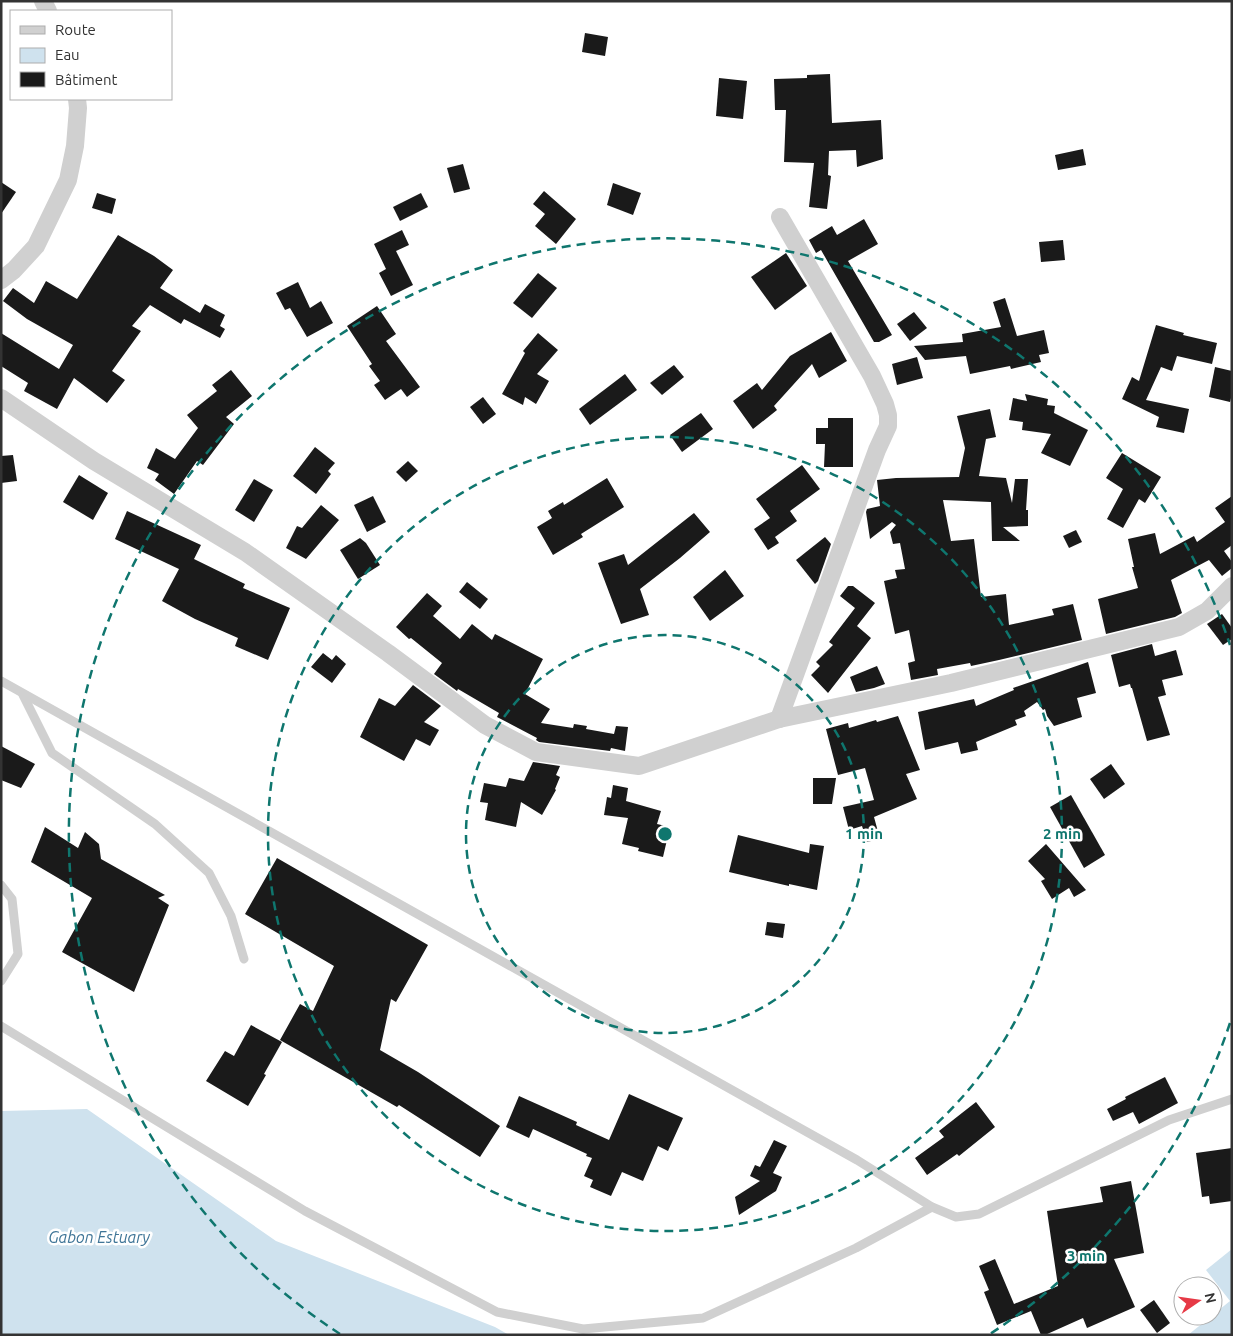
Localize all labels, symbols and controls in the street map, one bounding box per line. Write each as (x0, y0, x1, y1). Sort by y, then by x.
legend (10, 10, 172, 100)
text: Route (55, 21, 96, 38)
text: Eau (55, 46, 80, 63)
text: Bâtiment (55, 71, 118, 88)
centre of rings (656, 825, 674, 843)
text: 1 min (845, 825, 883, 842)
text: 2 min (1043, 825, 1081, 842)
water label: Gabon Estuary (48, 1228, 150, 1246)
text: 3 min (1067, 1247, 1105, 1264)
north arrow (1173, 1276, 1223, 1326)
text: N (1202, 1291, 1220, 1305)

